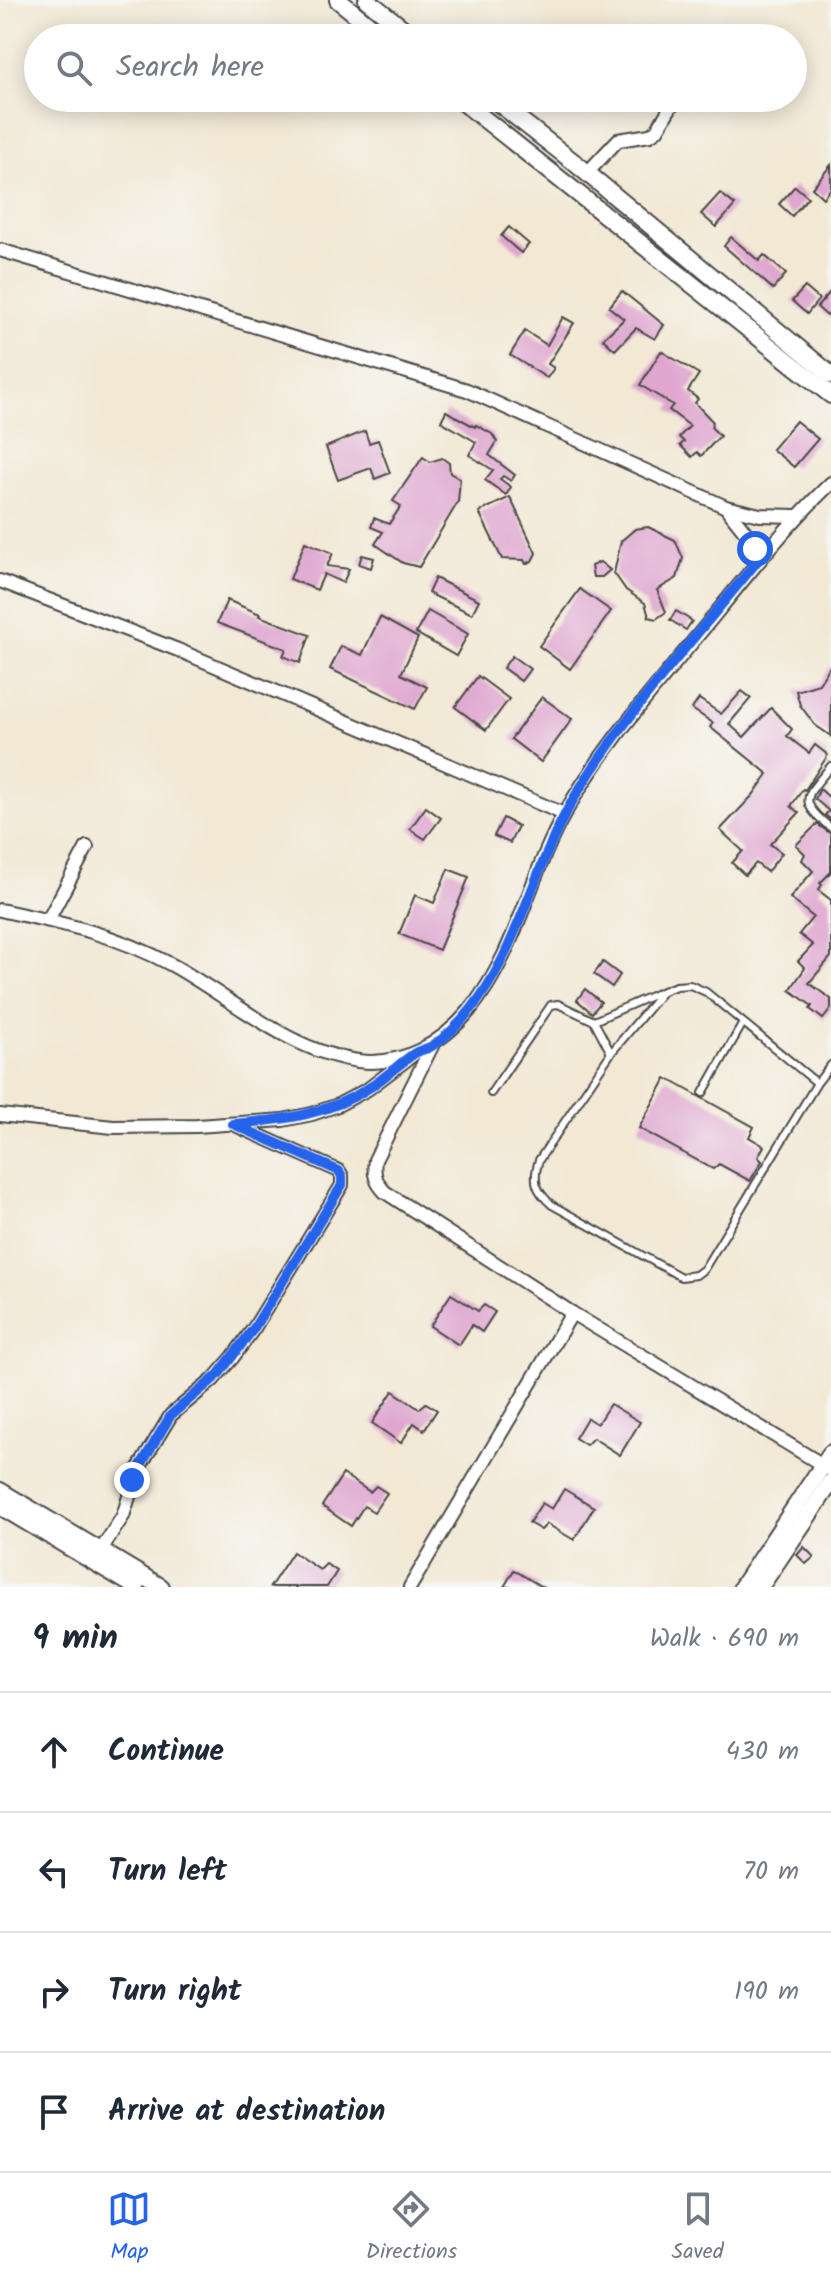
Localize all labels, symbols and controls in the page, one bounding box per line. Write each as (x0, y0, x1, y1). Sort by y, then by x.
search box (24, 24, 807, 112)
text: Search here (116, 44, 264, 92)
icon: search (52, 46, 96, 90)
route start (737, 531, 773, 567)
route end (114, 1462, 150, 1498)
text: 9 min (32, 1612, 118, 1666)
text: Walk · 690 m (650, 1618, 799, 1660)
text: Continue (108, 1728, 224, 1776)
icon: ahead (32, 1730, 76, 1774)
text: 430 m (726, 1731, 799, 1773)
text: Turn left (108, 1848, 227, 1896)
icon: left (32, 1850, 76, 1894)
text: 70 m (743, 1851, 799, 1893)
text: Turn right (108, 1968, 241, 2016)
icon: right (32, 1970, 76, 2014)
text: 190 m (734, 1971, 799, 2013)
text: Arrive at destination (108, 2088, 385, 2136)
icon: arrive (32, 2090, 76, 2134)
tab: Map (107, 2187, 151, 2270)
tab: Directions (366, 2187, 457, 2270)
tab: Saved (672, 2187, 724, 2270)

